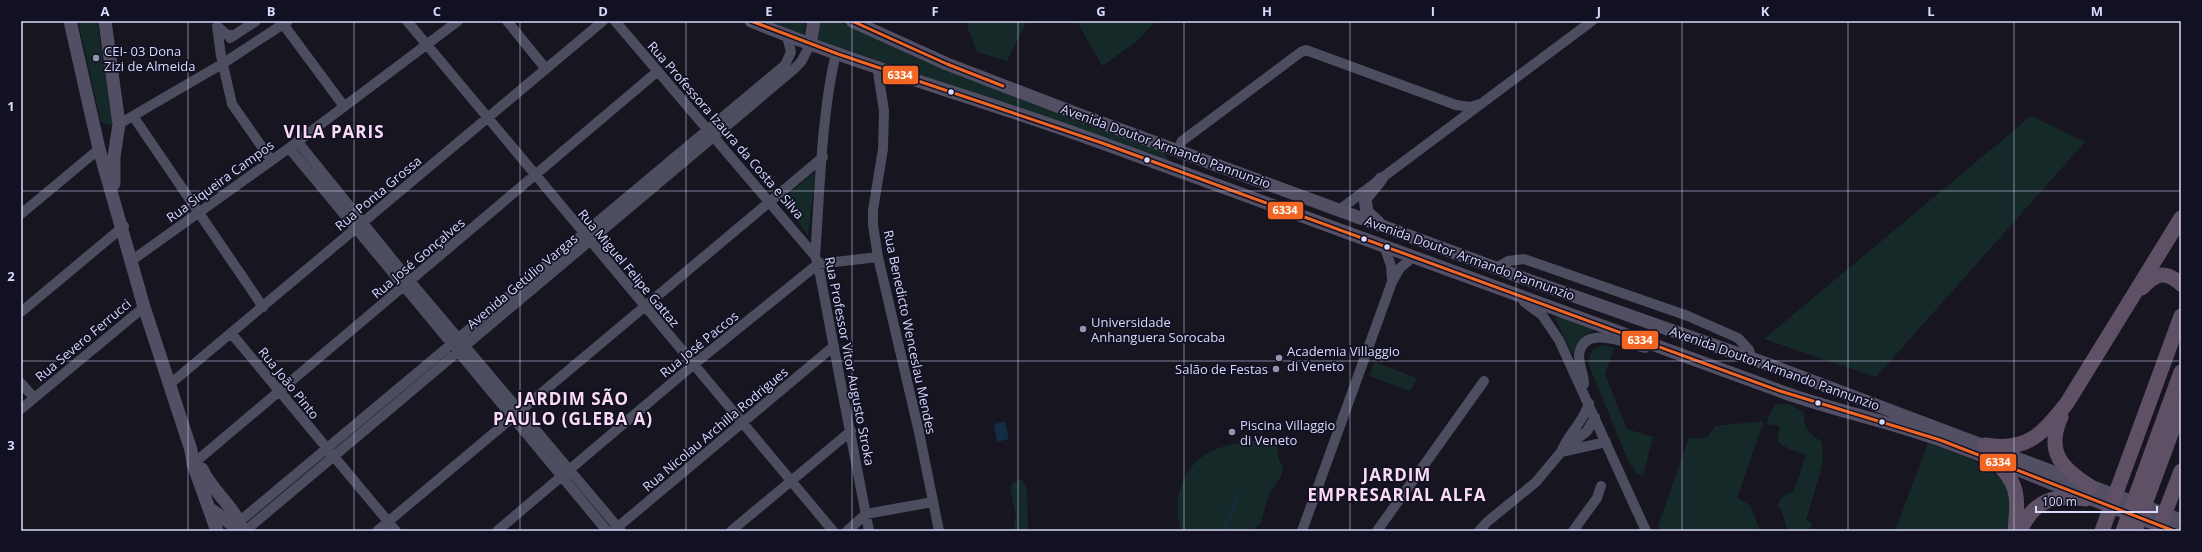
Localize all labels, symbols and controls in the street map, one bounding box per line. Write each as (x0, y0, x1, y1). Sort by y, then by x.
text: A (101, 2, 110, 20)
text: B (267, 2, 276, 20)
text: C (433, 2, 441, 20)
text: D (598, 2, 608, 20)
text: E (765, 2, 773, 20)
text: F (931, 2, 939, 20)
text: G (1096, 2, 1106, 20)
text: H (1262, 2, 1272, 20)
text: I (1431, 2, 1435, 20)
text: J (1596, 2, 1601, 20)
text: K (1761, 2, 1770, 20)
text: L (1927, 2, 1935, 20)
text: M (2091, 2, 2103, 20)
street label: Rua Professora Izaura da Costa e Silva (644, 37, 808, 223)
place label: CEI- 03 Dona Zizi de Almeida (104, 42, 195, 75)
marker: CEI- 03 Dona Zizi de Almeida (91, 53, 101, 63)
line badge: 6334 (882, 65, 919, 85)
text: 6334 (887, 67, 913, 82)
unlabelled marker (946, 87, 956, 97)
text: 1 (7, 97, 15, 115)
street label: Avenida Doutor Armando Pannunzio (1058, 100, 1274, 193)
district label: VILA PARIS (283, 120, 385, 143)
street label: Rua Siqueira Campos (163, 136, 277, 226)
street label: Rua Ponta Grossa (331, 152, 425, 234)
unlabelled marker (1142, 155, 1152, 165)
line badge: 6334 (1267, 201, 1304, 220)
text: 6334 (1272, 202, 1298, 217)
street label: Rua Miguel Felipe Gattaz (574, 205, 684, 331)
street label: Avenida Doutor Armando Pannunzio (1362, 212, 1578, 305)
street label: Rua José Gonçalves (367, 214, 469, 302)
street label: Rua Benedicto Wenceslau Mendes (880, 228, 940, 436)
street label: Avenida Getúlio Vargas (463, 229, 581, 333)
unlabelled marker (1359, 234, 1369, 244)
unlabelled marker (1382, 242, 1392, 252)
street label: Rua Professor Vitor Augusto Stroka (821, 255, 879, 467)
text: 2 (7, 267, 15, 285)
street label: Rua Severo Ferrucci (31, 295, 135, 385)
street label: Rua José Paccos (656, 307, 742, 381)
place label: Universidade Anhanguera Sorocaba (1091, 313, 1225, 346)
street label: Avenida Doutor Armando Pannunzio (1667, 322, 1883, 415)
marker: Universidade Anhanguera Sorocaba (1078, 324, 1088, 334)
line badge: 6334 (1621, 330, 1659, 350)
text: 6334 (1627, 332, 1653, 347)
place label: Academia Villaggio di Veneto (1287, 342, 1400, 375)
street label: Rua João Pinto (254, 343, 324, 423)
marker: Academia Villaggio di Veneto (1274, 353, 1284, 363)
place label: Salão de Festas (1175, 360, 1268, 378)
street label: Rua Nicolau Archilla Rodrigues (638, 363, 792, 495)
marker: Salão de Festas (1271, 364, 1281, 374)
district label: JARDIM SÃO PAULO (GLEBA A) (493, 387, 653, 430)
unlabelled marker (1813, 398, 1823, 408)
place label: Piscina Villaggio di Veneto (1240, 416, 1336, 449)
unlabelled marker (1877, 417, 1887, 427)
marker: Piscina Villaggio di Veneto (1227, 427, 1237, 437)
text: 3 (7, 436, 15, 454)
line badge: 6334 (1979, 453, 2017, 472)
text: 6334 (1985, 454, 2011, 469)
district label: JARDIM EMPRESARIAL ALFA (1307, 463, 1487, 506)
scale bar (2036, 488, 2157, 514)
text: 100 m (2042, 493, 2077, 510)

